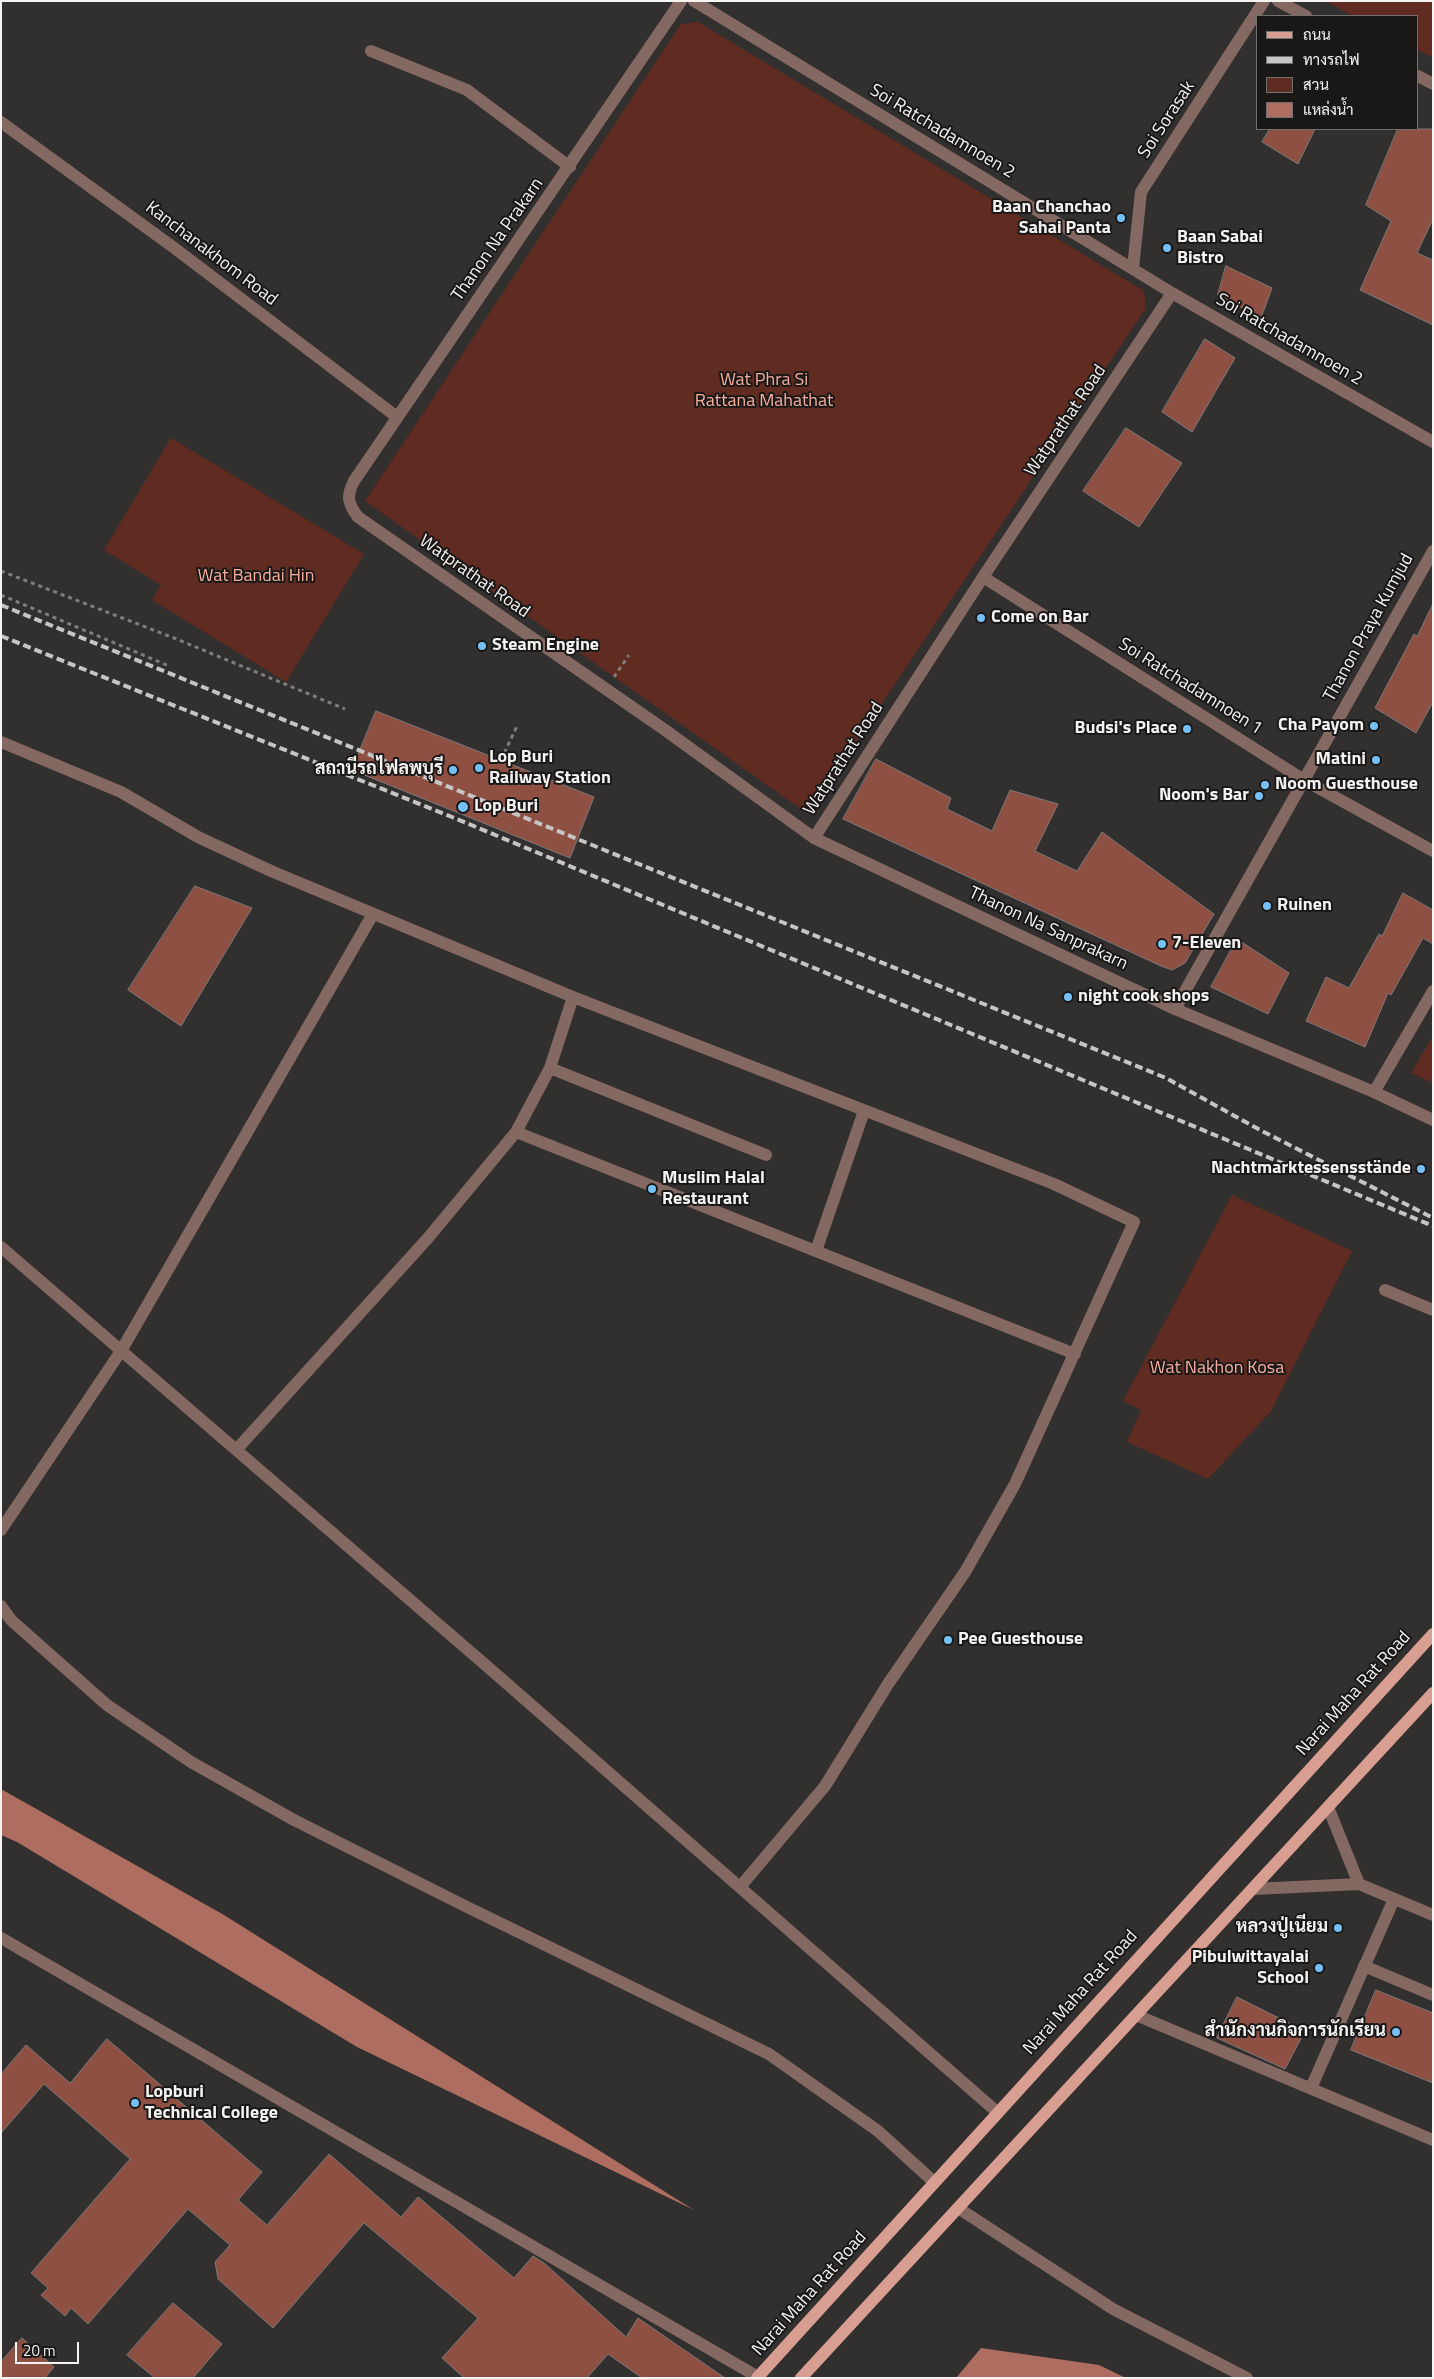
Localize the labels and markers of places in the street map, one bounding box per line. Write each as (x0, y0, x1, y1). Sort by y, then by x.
place label: Baan Chanchao Sahai Panta (992, 197, 1111, 240)
marker: Baan Chanchao Sahai Panta (1115, 212, 1127, 224)
place label: Baan Sabai Bistro (1177, 227, 1263, 270)
marker: Baan Sabai Bistro (1161, 242, 1173, 254)
place label: Come on Bar (991, 607, 1089, 629)
marker: Come on Bar (975, 612, 987, 624)
place label: Steam Engine (492, 635, 599, 657)
marker: Steam Engine (476, 640, 488, 652)
place label: Cha Payom (1278, 715, 1364, 737)
place label: Budsi's Place (1075, 718, 1177, 740)
marker: Cha Payom (1368, 720, 1380, 732)
marker: Budsi's Place (1181, 723, 1193, 735)
place label: Lop Buri Railway Station (489, 747, 611, 790)
place label: Matini (1316, 749, 1366, 771)
marker: Matini (1370, 754, 1382, 766)
place label: สถานีรถไฟลพบุรี (315, 759, 443, 781)
marker: Lop Buri Railway Station (473, 762, 485, 774)
marker: สถานีรถไฟลพบุรี (447, 764, 459, 776)
place label: Noom Guesthouse (1275, 774, 1418, 796)
marker: Noom Guesthouse (1259, 779, 1271, 791)
place label: Noom's Bar (1159, 785, 1249, 807)
marker: Noom's Bar (1253, 790, 1265, 802)
place label: Lop Buri (474, 796, 538, 818)
marker: Lop Buri (456, 800, 470, 814)
place label: Ruinen (1277, 895, 1332, 917)
marker: Ruinen (1261, 900, 1273, 912)
place label: 7-Eleven (1172, 933, 1241, 955)
marker: 7-Eleven (1156, 938, 1168, 950)
place label: night cook shops (1078, 986, 1209, 1008)
marker: night cook shops (1062, 991, 1074, 1003)
place label: Nachtmarktessensstände (1211, 1158, 1411, 1180)
marker: Nachtmarktessensstände (1415, 1163, 1427, 1175)
place label: Muslim Halal Restaurant (662, 1168, 765, 1210)
marker: Muslim Halal Restaurant (646, 1183, 658, 1195)
place label: Pee Guesthouse (958, 1629, 1083, 1651)
marker: Pee Guesthouse (942, 1634, 954, 1646)
place label: หลวงปู่เนียม (1236, 1917, 1328, 1939)
marker: หลวงปู่เนียม (1332, 1922, 1344, 1934)
place label: Pibulwittayalai School (1192, 1947, 1309, 1990)
marker: Pibulwittayalai School (1313, 1962, 1325, 1974)
place label: สำนักงานกิจการนักเรียน (1205, 2021, 1386, 2043)
marker: สำนักงานกิจการนักเรียน (1390, 2026, 1402, 2038)
place label: Lopburi Technical College (145, 2082, 278, 2124)
marker: Lopburi Technical College (129, 2097, 141, 2109)

